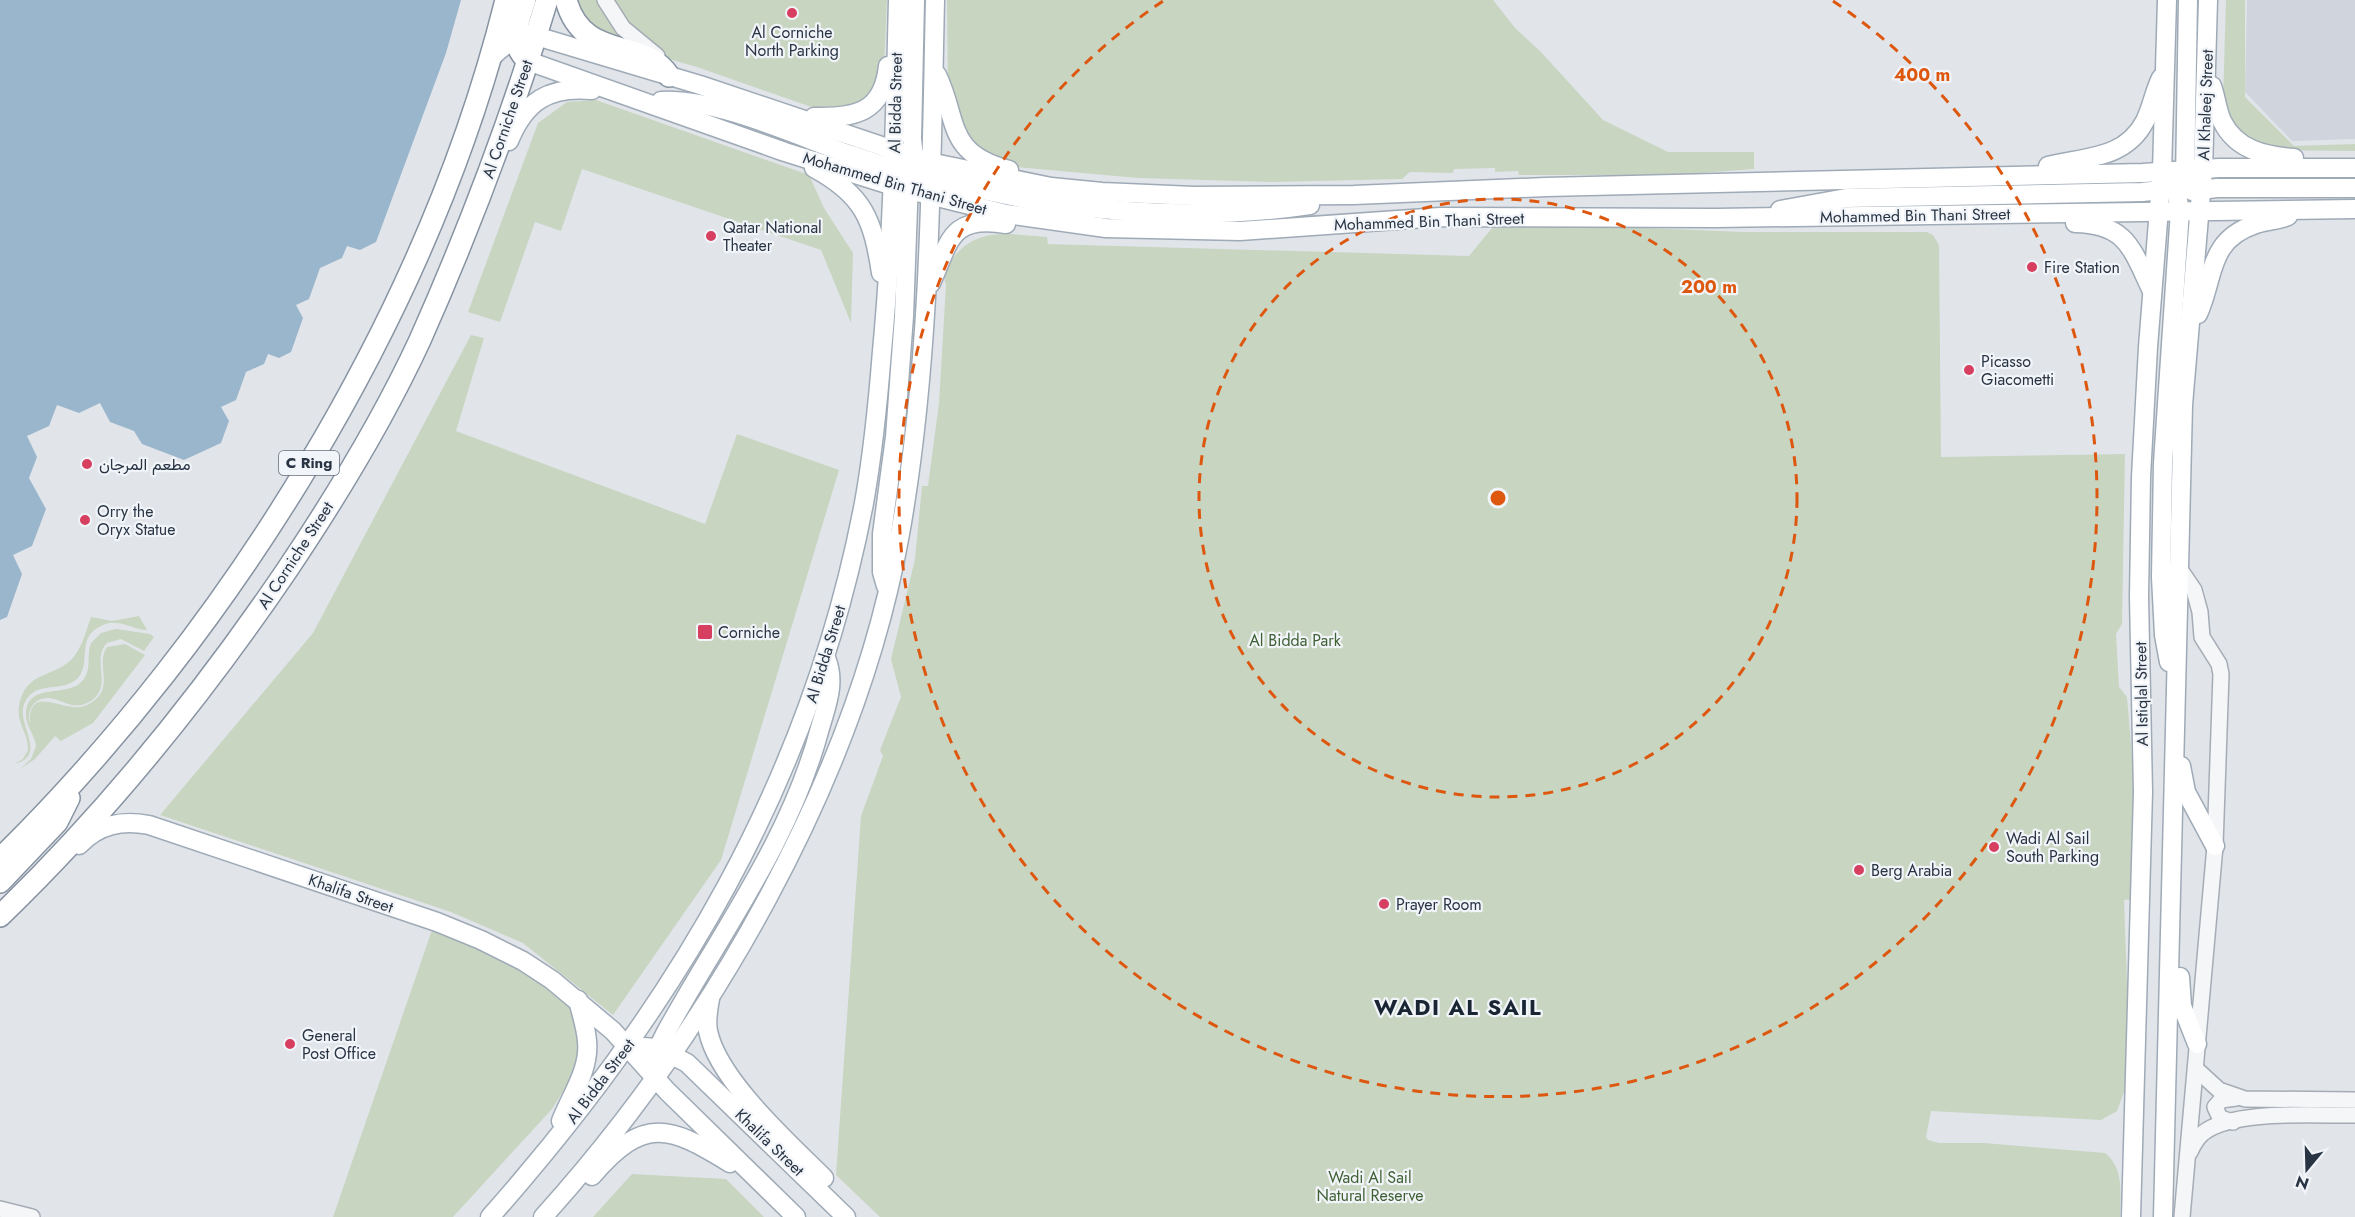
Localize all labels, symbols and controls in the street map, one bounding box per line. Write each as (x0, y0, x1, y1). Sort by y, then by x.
marker: Al Corniche North Parking (785, 6, 799, 20)
place label: Al Corniche North Parking (745, 21, 839, 62)
street label: Al Khaleej Street (2192, 49, 2219, 161)
street label: Al Bidda Street (883, 52, 908, 154)
street label: Al Corniche Street (476, 57, 539, 182)
text: 400 m (1894, 62, 1950, 88)
street label: Mohammed Bin Thani Street (800, 146, 990, 221)
street label: Mohammed Bin Thani Street (1820, 202, 2010, 229)
street label: Mohammed Bin Thani Street (1334, 207, 1525, 236)
place label: Qatar National Theater (723, 216, 822, 257)
marker: Qatar National Theater (704, 229, 718, 243)
place label: Fire Station (2044, 256, 2120, 279)
marker: Fire Station (2025, 260, 2039, 274)
text: 200 m (1681, 274, 1737, 300)
place label: Picasso Giacometti (1981, 350, 2054, 391)
marker: Picasso Giacometti (1962, 363, 1976, 377)
road number: C Ring (279, 451, 339, 475)
place label: مطعم المرجان (99, 453, 191, 476)
marker: مطعم المرجان (80, 457, 94, 471)
centre of rings (1488, 488, 1508, 508)
street label: Al Corniche Street (252, 497, 339, 614)
place label: Orry the Oryx Statue (97, 500, 175, 541)
marker: Orry the Oryx Statue (78, 513, 92, 527)
street label: Al Bidda Street (800, 602, 851, 706)
place label: Corniche (718, 621, 780, 644)
marker: Corniche (696, 623, 714, 641)
park label: Al Bidda Park (1249, 629, 1342, 652)
street label: Al Istiqlal Street (2129, 641, 2154, 746)
place label: Wadi Al Sail South Parking (2006, 827, 2099, 868)
marker: Wadi Al Sail South Parking (1987, 840, 2001, 854)
place label: Berg Arabia (1871, 859, 1952, 882)
marker: Berg Arabia (1852, 863, 1866, 877)
street label: Khalifa Street (305, 868, 396, 919)
place label: Prayer Room (1396, 893, 1482, 916)
marker: Prayer Room (1377, 897, 1391, 911)
district label: WADI AL SAIL (1374, 991, 1542, 1023)
place label: General Post Office (302, 1024, 376, 1065)
street label: Al Bidda Street (561, 1034, 640, 1129)
marker: General Post Office (283, 1037, 297, 1051)
street label: Khalifa Street (730, 1103, 809, 1181)
north arrow (2277, 1139, 2337, 1199)
park label: Wadi Al Sail Natural Reserve (1317, 1166, 1423, 1207)
text: N (2293, 1170, 2312, 1196)

